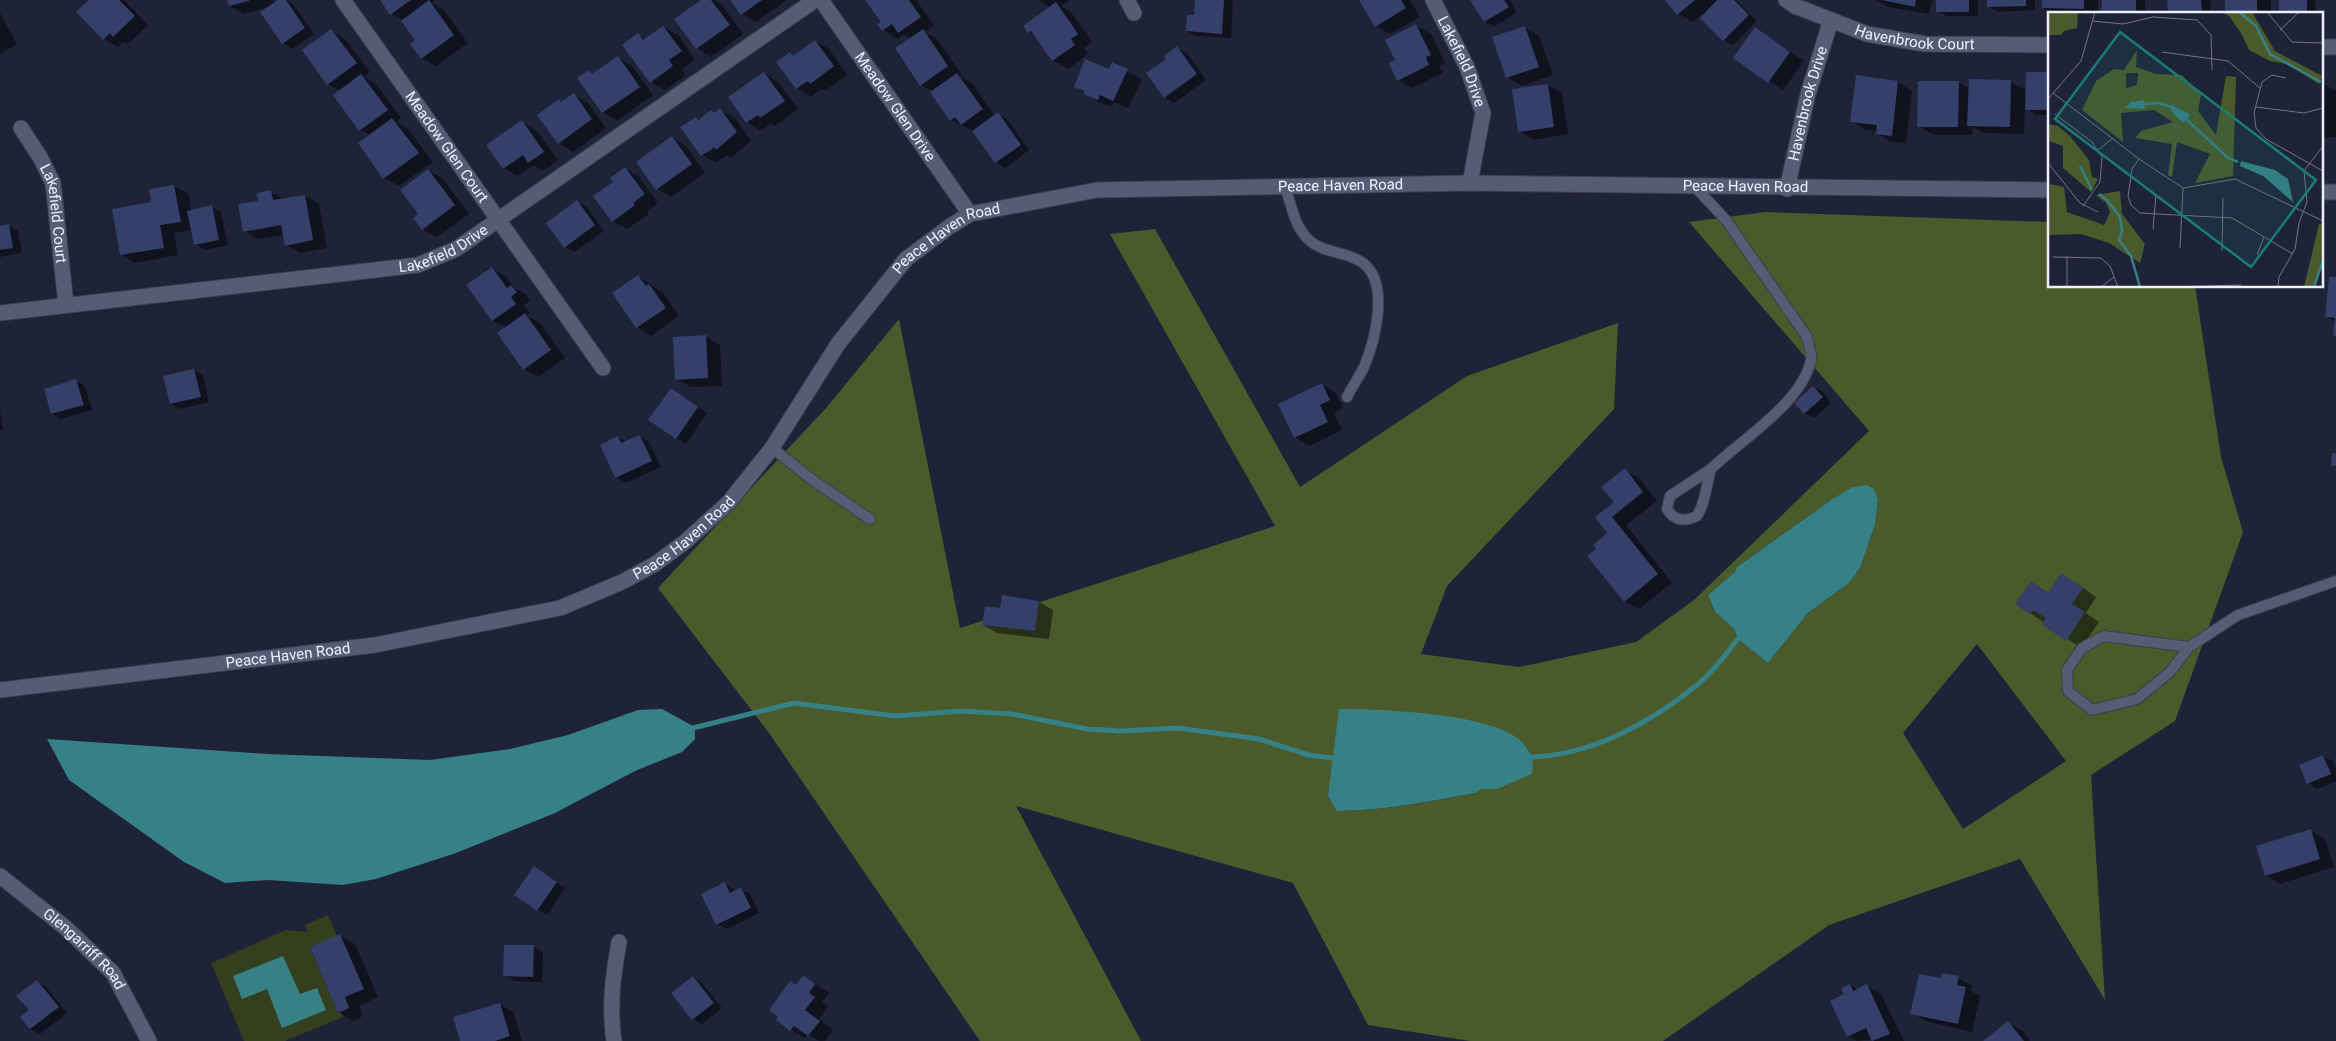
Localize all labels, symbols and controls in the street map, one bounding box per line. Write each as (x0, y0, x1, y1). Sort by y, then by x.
inset map (2048, 12, 2324, 288)
street label: Lakefield Drive (1434, 13, 1489, 109)
street label: Havenbrook Court (1852, 21, 1975, 53)
street label: Havenbrook Drive (1784, 44, 1831, 163)
street label: Meadow Glen Drive (851, 49, 940, 165)
street label: Meadow Glen Court (401, 88, 492, 206)
street label: Lakefield Court (36, 161, 71, 264)
street label: Peace Haven Road (1278, 175, 1403, 196)
street label: Peace Haven Road (1683, 177, 1808, 196)
street label: Peace Haven Road (889, 199, 1002, 278)
street label: Lakefield Drive (398, 221, 491, 276)
street label: Peace Haven Road (630, 493, 739, 583)
street label: Peace Haven Road (225, 639, 351, 672)
street label: Glengarriff Road (40, 904, 129, 993)

